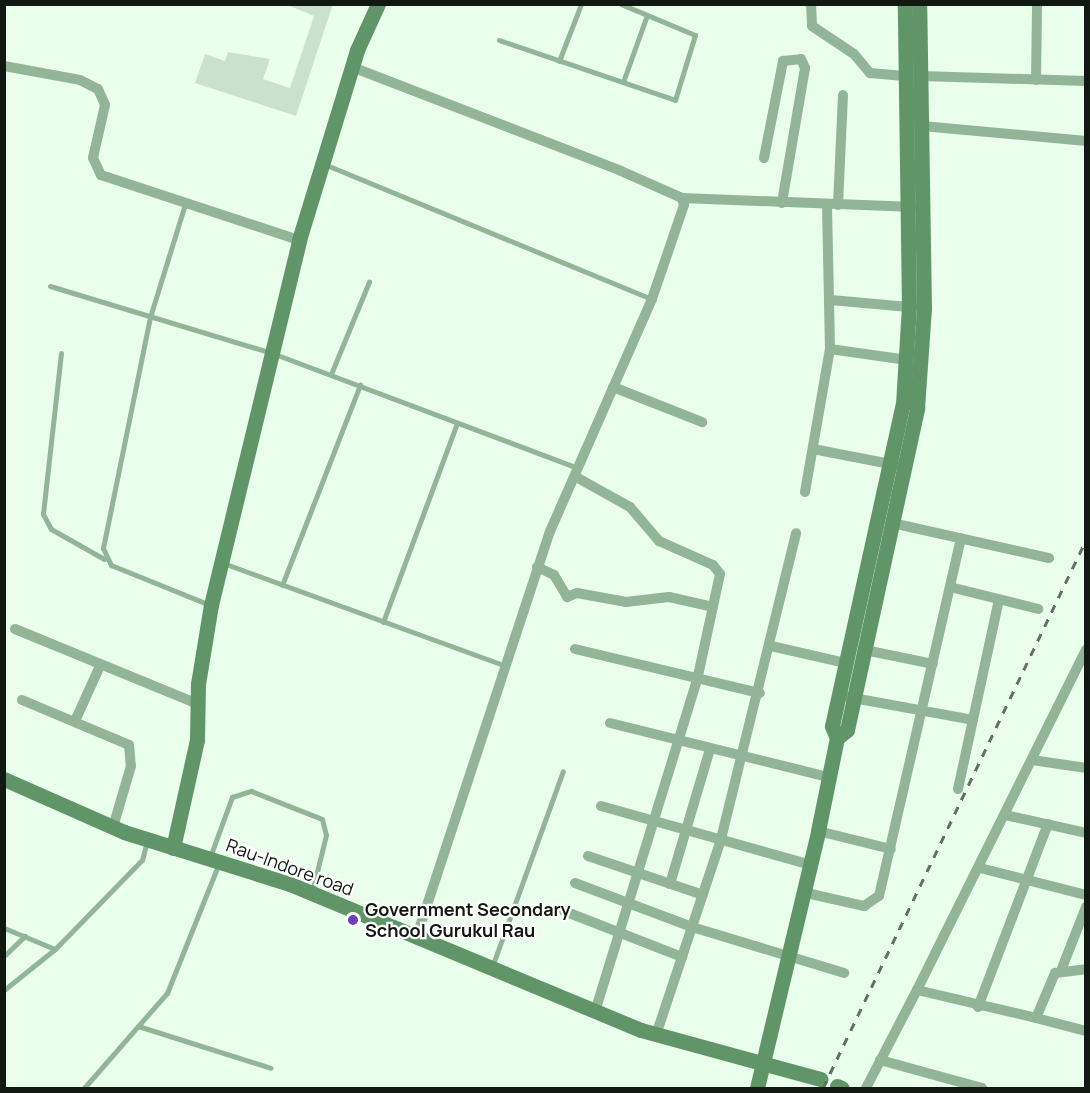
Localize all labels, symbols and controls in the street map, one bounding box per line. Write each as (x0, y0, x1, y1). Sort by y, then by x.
street label: Rau-Indore road (223, 834, 357, 900)
place label: Government Secondary School Gurukul Rau (365, 899, 570, 942)
marker: Government Secondary School Gurukul Rau (346, 913, 360, 927)

